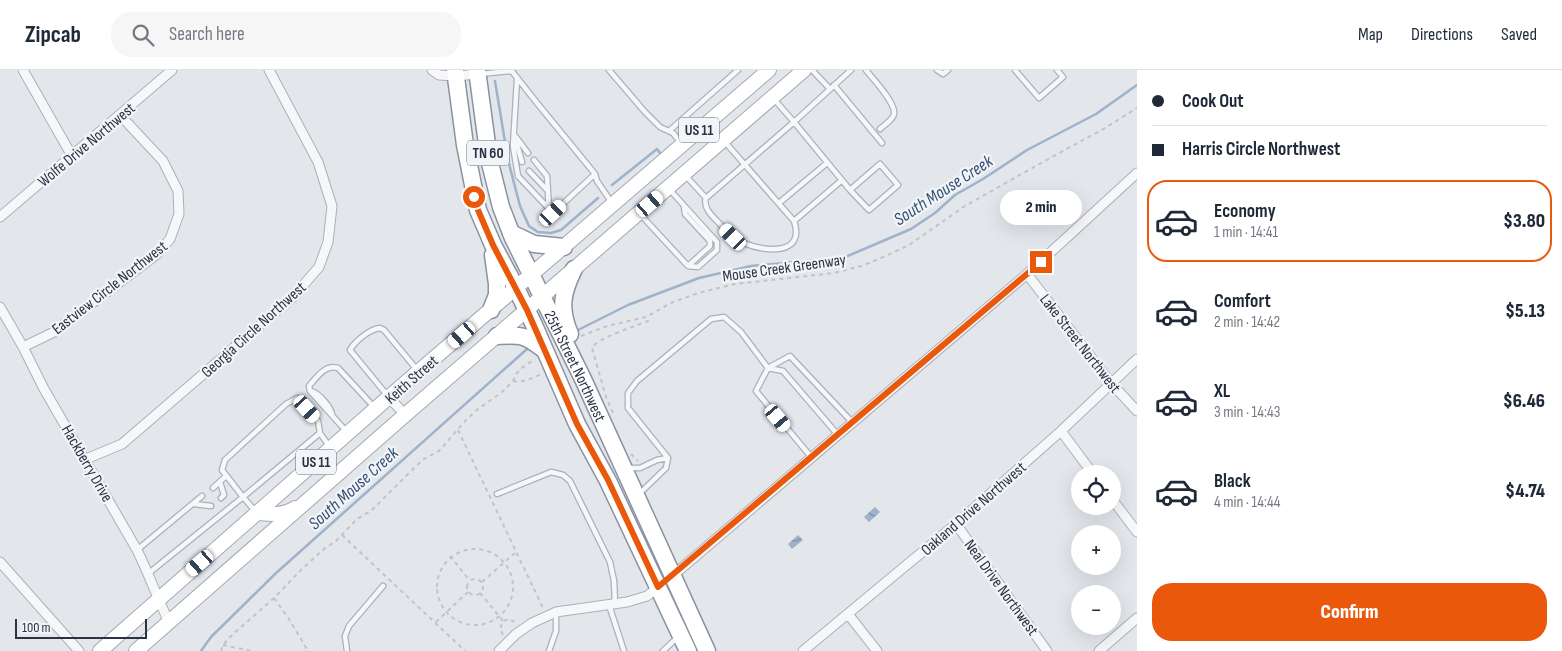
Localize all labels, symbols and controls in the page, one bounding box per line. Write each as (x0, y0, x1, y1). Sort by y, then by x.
search box (111, 12, 461, 57)
text: Zipcab (25, 20, 81, 49)
icon: search (129, 21, 157, 49)
text: Search here (169, 23, 245, 46)
text: Map (1358, 24, 1383, 45)
text: Directions (1411, 24, 1473, 45)
text: Saved (1501, 24, 1537, 45)
text: Cook Out (1182, 90, 1244, 113)
street label: Wolfe Drive Northwest (35, 99, 139, 191)
road number: US 11 (679, 118, 719, 142)
text: Harris Circle Northwest (1182, 138, 1340, 161)
road number: TN 60 (467, 140, 509, 166)
water label: South Mouse Creek (890, 150, 998, 230)
route start (463, 186, 485, 208)
car (633, 188, 666, 220)
callout: 2 min (1000, 190, 1082, 224)
car (536, 197, 569, 229)
text: 2 min (1025, 198, 1057, 217)
icon: car (1154, 199, 1199, 244)
text: Economy (1214, 200, 1276, 223)
text: $3.80 (1503, 210, 1545, 233)
car (717, 221, 748, 253)
text: 1 min · 14:41 (1214, 223, 1278, 242)
street label: Eastview Circle Northwest (49, 237, 171, 339)
street label: Mouse Creek Greenway (721, 250, 847, 287)
route end (1030, 251, 1052, 273)
street label: Georgia Circle Northwest (198, 278, 310, 382)
icon: car (1154, 289, 1199, 334)
text: Comfort (1214, 290, 1271, 313)
street label: Lake Street Northwest (1035, 291, 1124, 397)
text: $5.13 (1505, 300, 1545, 323)
street label: 25th Street Northwest (540, 308, 609, 425)
text: 2 min · 14:42 (1214, 313, 1280, 332)
car (445, 319, 478, 351)
street label: Keith Street (381, 352, 443, 408)
icon: car (1154, 379, 1199, 424)
text: XL (1214, 380, 1230, 403)
text: $6.46 (1503, 390, 1545, 413)
car (291, 393, 322, 425)
car (762, 402, 793, 434)
text: 3 min · 14:43 (1214, 403, 1280, 422)
street label: Hackberry Drive (57, 422, 116, 506)
water label: South Mouse Creek (304, 442, 403, 534)
road number: US 11 (296, 450, 336, 474)
street label: Oakland Drive Northwest (918, 458, 1030, 560)
map controls (1071, 465, 1121, 635)
button: locate (1071, 465, 1121, 515)
icon: car (1154, 469, 1199, 514)
text: Black (1214, 470, 1251, 493)
text: $4.74 (1505, 480, 1545, 503)
text: 4 min · 14:44 (1214, 493, 1280, 512)
button: + (1071, 525, 1121, 575)
street label: Neal Drive Northwest (960, 536, 1042, 640)
car (183, 547, 216, 579)
button: Confirm (1152, 583, 1547, 641)
button: − (1071, 585, 1121, 635)
scale bar (15, 616, 148, 639)
text: 100 m (22, 619, 51, 636)

